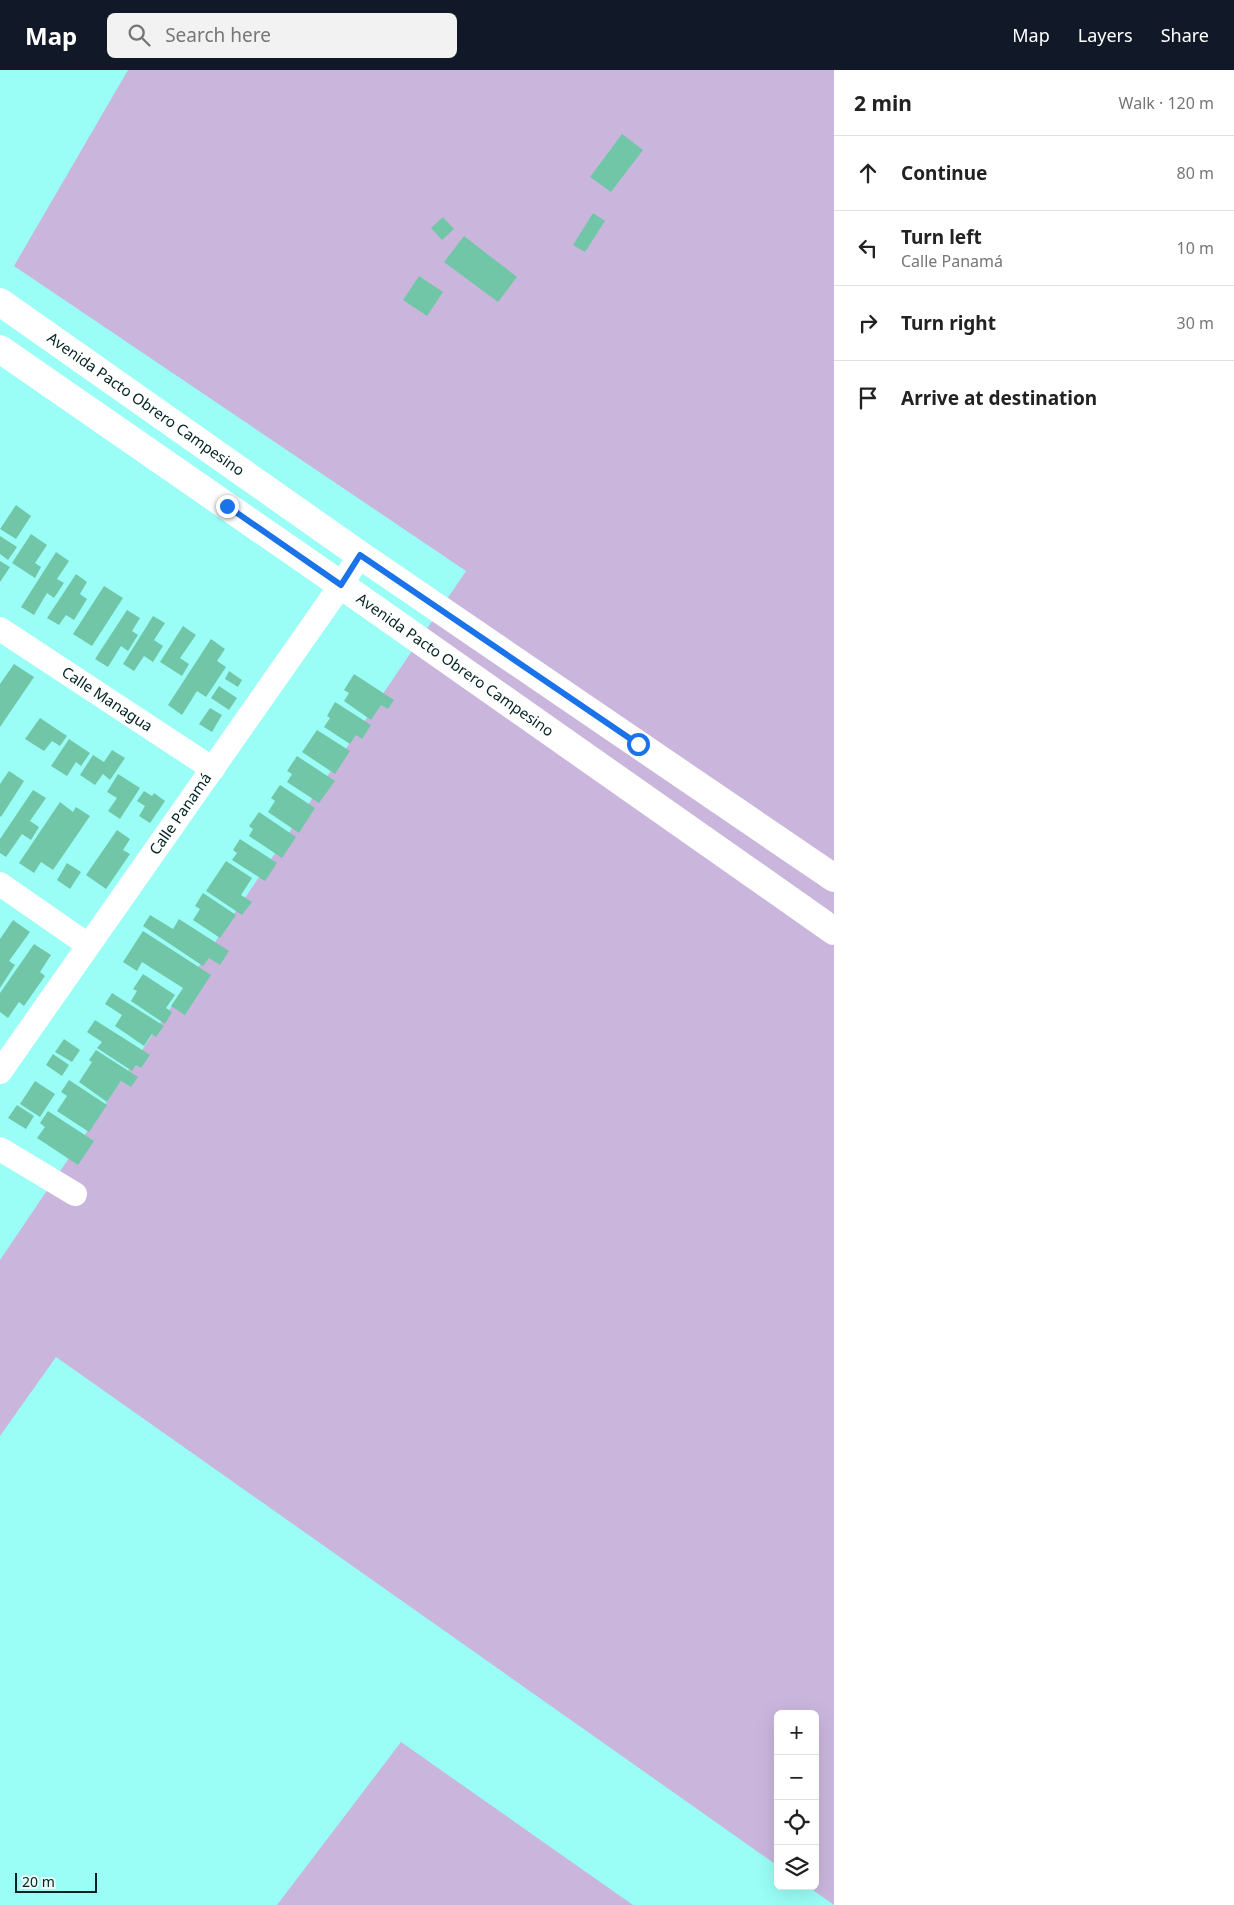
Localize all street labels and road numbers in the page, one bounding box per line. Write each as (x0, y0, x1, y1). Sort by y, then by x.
street label: Avenida Pacto Obrero Campesino (44, 327, 249, 480)
street label: Avenida Pacto Obrero Campesino (353, 588, 558, 740)
street label: Calle Managua (58, 661, 157, 736)
street label: Calle Panamá (144, 768, 215, 858)

